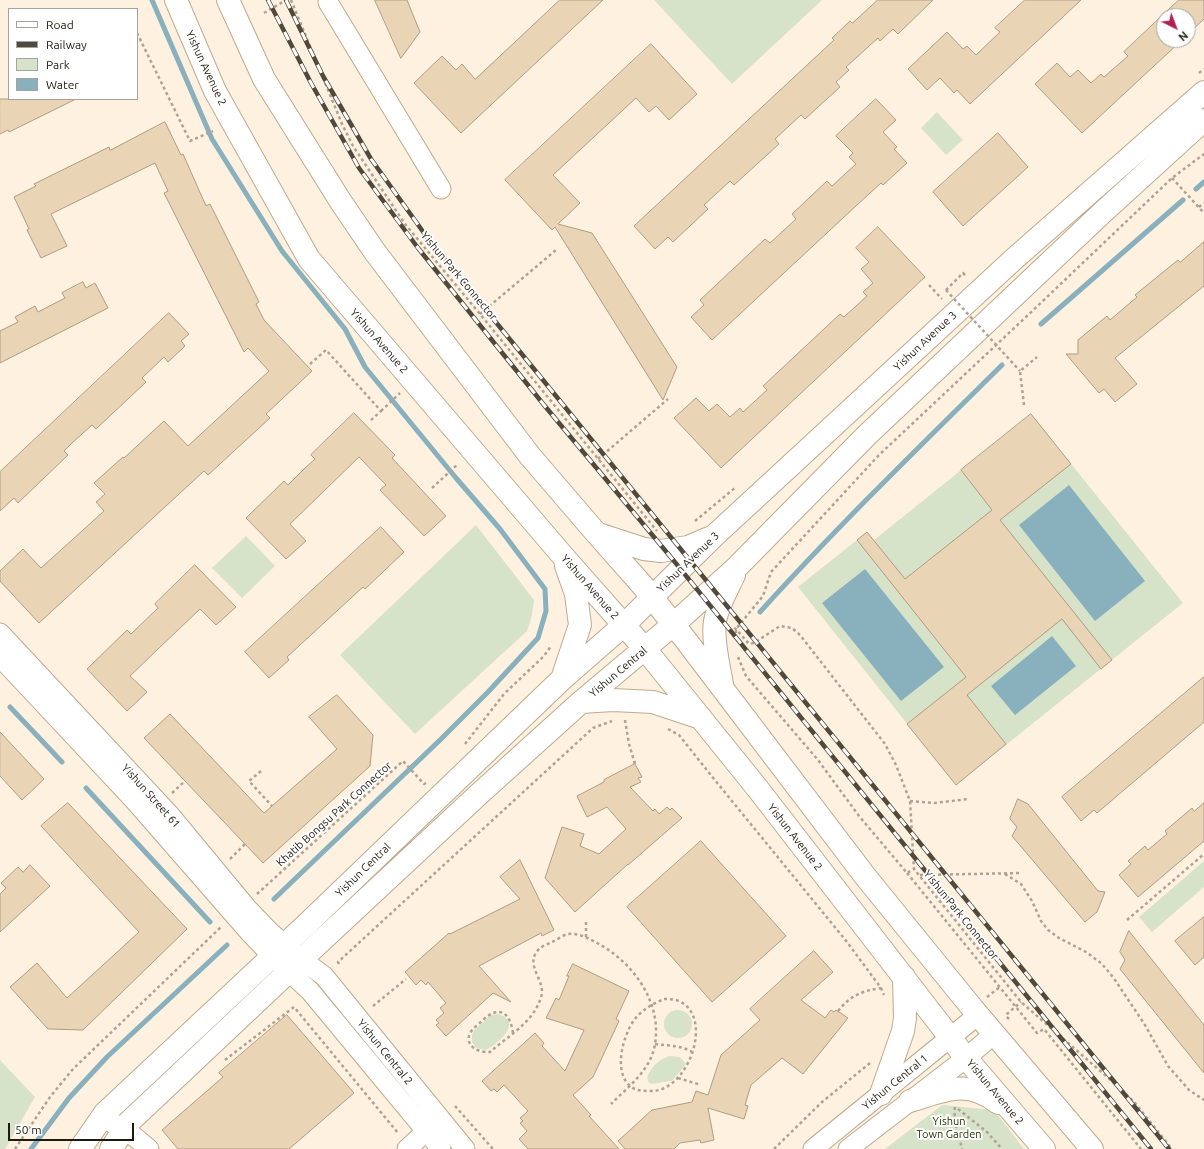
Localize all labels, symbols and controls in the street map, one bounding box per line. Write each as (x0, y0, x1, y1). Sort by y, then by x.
legend (8, 8, 138, 100)
north arrow (1156, 8, 1196, 48)
text: Road (46, 18, 74, 31)
street label: Yishun Avenue 2 (183, 28, 229, 108)
text: N (1176, 29, 1190, 43)
text: Railway (46, 38, 87, 51)
text: Park (46, 58, 70, 71)
text: Water (46, 78, 79, 91)
street label: Yishun Park Connector (418, 229, 500, 323)
street label: Yishun Avenue 2 (347, 306, 411, 376)
street label: Yishun Avenue 3 (891, 308, 959, 374)
street label: Yishun Avenue 3 (654, 529, 722, 595)
street label: Yishun Avenue 2 (558, 552, 622, 622)
street label: Yishun Central (586, 644, 650, 700)
street label: Khatib Bongsu Park Connector (274, 759, 394, 869)
street label: Yishun Street 61 (119, 761, 183, 831)
street label: Yishun Avenue 2 (765, 801, 825, 873)
street label: Yishun Central (333, 840, 393, 900)
street label: Yishun Park Connector (921, 867, 1001, 963)
street label: Yishun Central 2 (355, 1017, 415, 1087)
street label: Yishun Central 1 (860, 1052, 930, 1112)
street label: Yishun Avenue 2 (964, 1057, 1026, 1127)
park label: Yishun Town Garden (916, 1114, 982, 1140)
scale bar (10, 1115, 136, 1141)
text: 50 m (15, 1123, 42, 1136)

